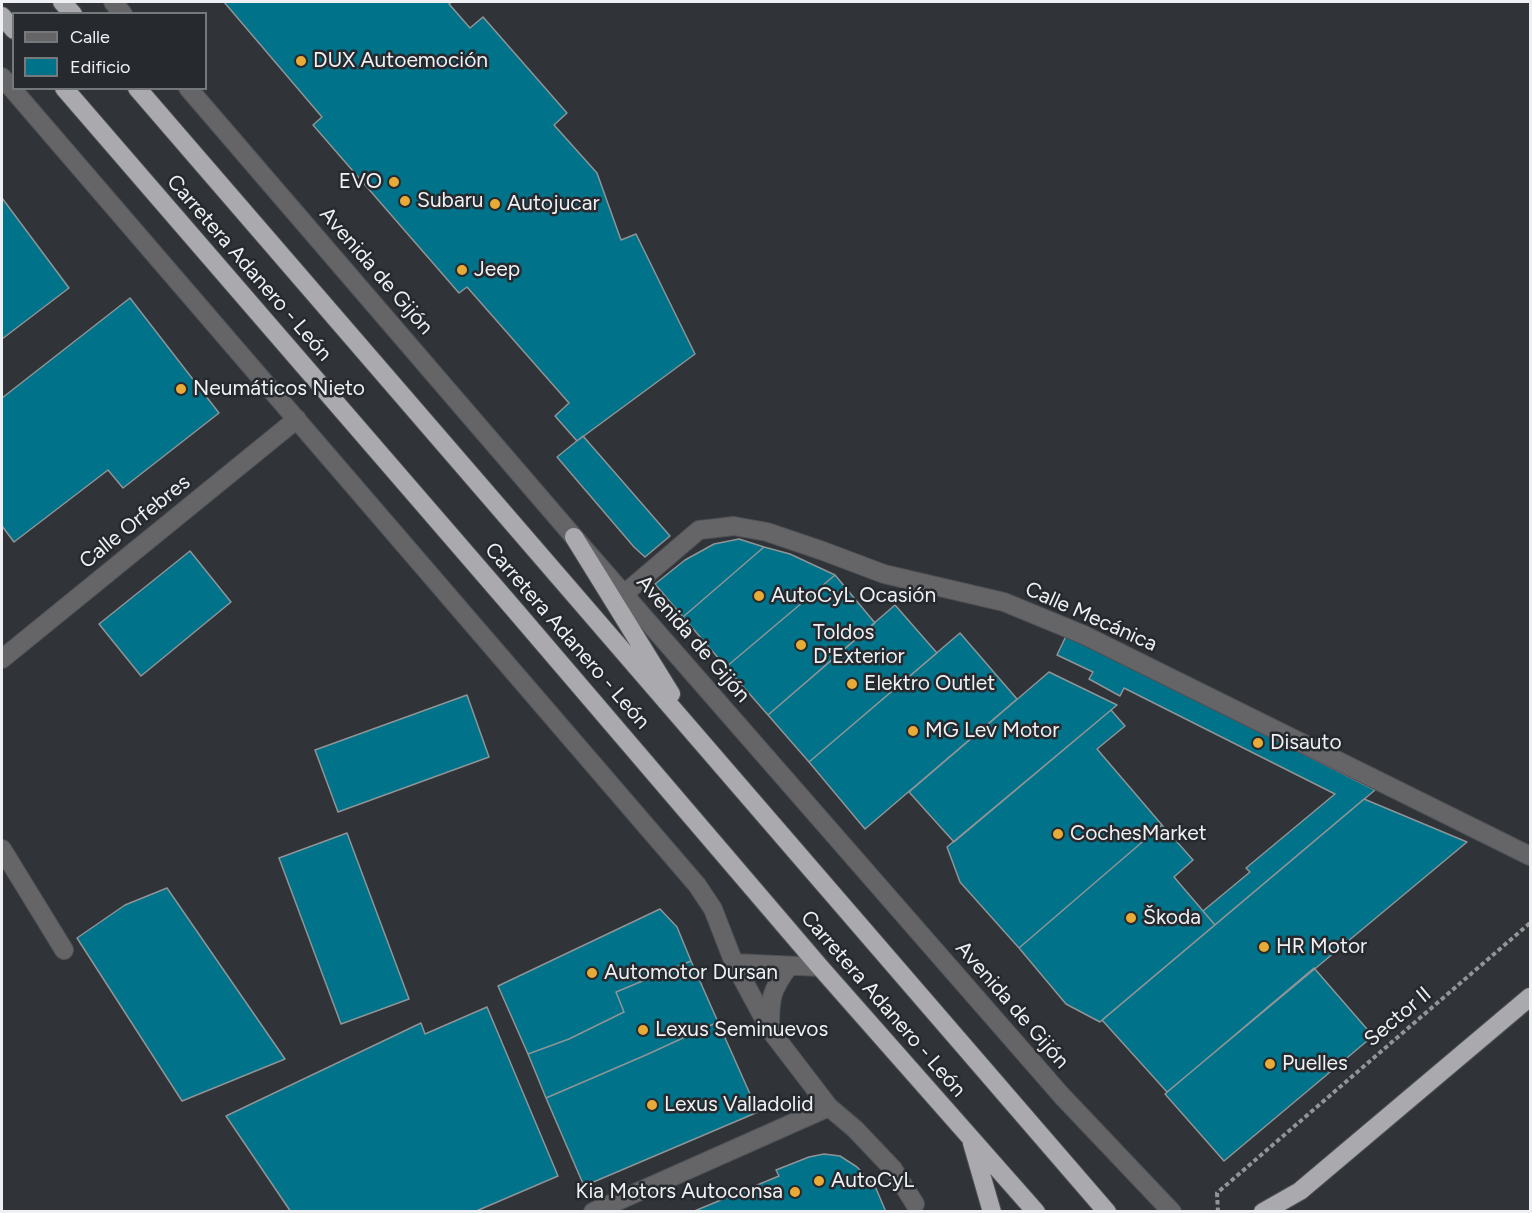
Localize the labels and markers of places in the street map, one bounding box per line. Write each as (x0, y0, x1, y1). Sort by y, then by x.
place label: DUX Autoemoción (313, 48, 488, 74)
marker: DUX Autoemoción (294, 54, 308, 68)
place label: EVO (339, 169, 382, 195)
marker: EVO (387, 175, 401, 189)
place label: Subaru (417, 188, 483, 214)
place label: Autojucar (507, 191, 600, 217)
marker: Subaru (398, 194, 412, 208)
marker: Autojucar (488, 197, 502, 211)
place label: Jeep (474, 257, 520, 283)
marker: Jeep (455, 263, 469, 277)
place label: Neumáticos Nieto (193, 376, 365, 402)
marker: Neumáticos Nieto (174, 382, 188, 396)
place label: AutoCyL Ocasión (771, 583, 936, 609)
marker: AutoCyL Ocasión (752, 589, 766, 603)
place label: Toldos D'Exterior (813, 620, 905, 670)
marker: Toldos D'Exterior (794, 638, 808, 652)
place label: Elektro Outlet (864, 671, 995, 697)
marker: Elektro Outlet (845, 677, 859, 691)
place label: MG Lev Motor (925, 718, 1059, 744)
marker: MG Lev Motor (906, 724, 920, 738)
place label: Disauto (1270, 730, 1342, 756)
marker: Disauto (1251, 736, 1265, 750)
place label: CochesMarket (1070, 821, 1207, 847)
marker: CochesMarket (1051, 827, 1065, 841)
place label: Škoda (1143, 905, 1201, 931)
marker: Škoda (1124, 911, 1138, 925)
place label: HR Motor (1276, 934, 1367, 960)
marker: HR Motor (1257, 940, 1271, 954)
place label: Automotor Dursan (604, 960, 778, 986)
marker: Automotor Dursan (585, 966, 599, 980)
place label: Lexus Seminuevos (655, 1017, 828, 1043)
marker: Lexus Seminuevos (636, 1023, 650, 1037)
place label: Puelles (1282, 1051, 1348, 1077)
marker: Puelles (1263, 1057, 1277, 1071)
place label: Lexus Valladolid (664, 1092, 814, 1118)
marker: Lexus Valladolid (645, 1098, 659, 1112)
place label: AutoCyL (831, 1168, 914, 1194)
marker: AutoCyL (812, 1174, 826, 1188)
place label: Kia Motors Autoconsa (576, 1179, 783, 1205)
marker: Kia Motors Autoconsa (788, 1185, 802, 1199)

